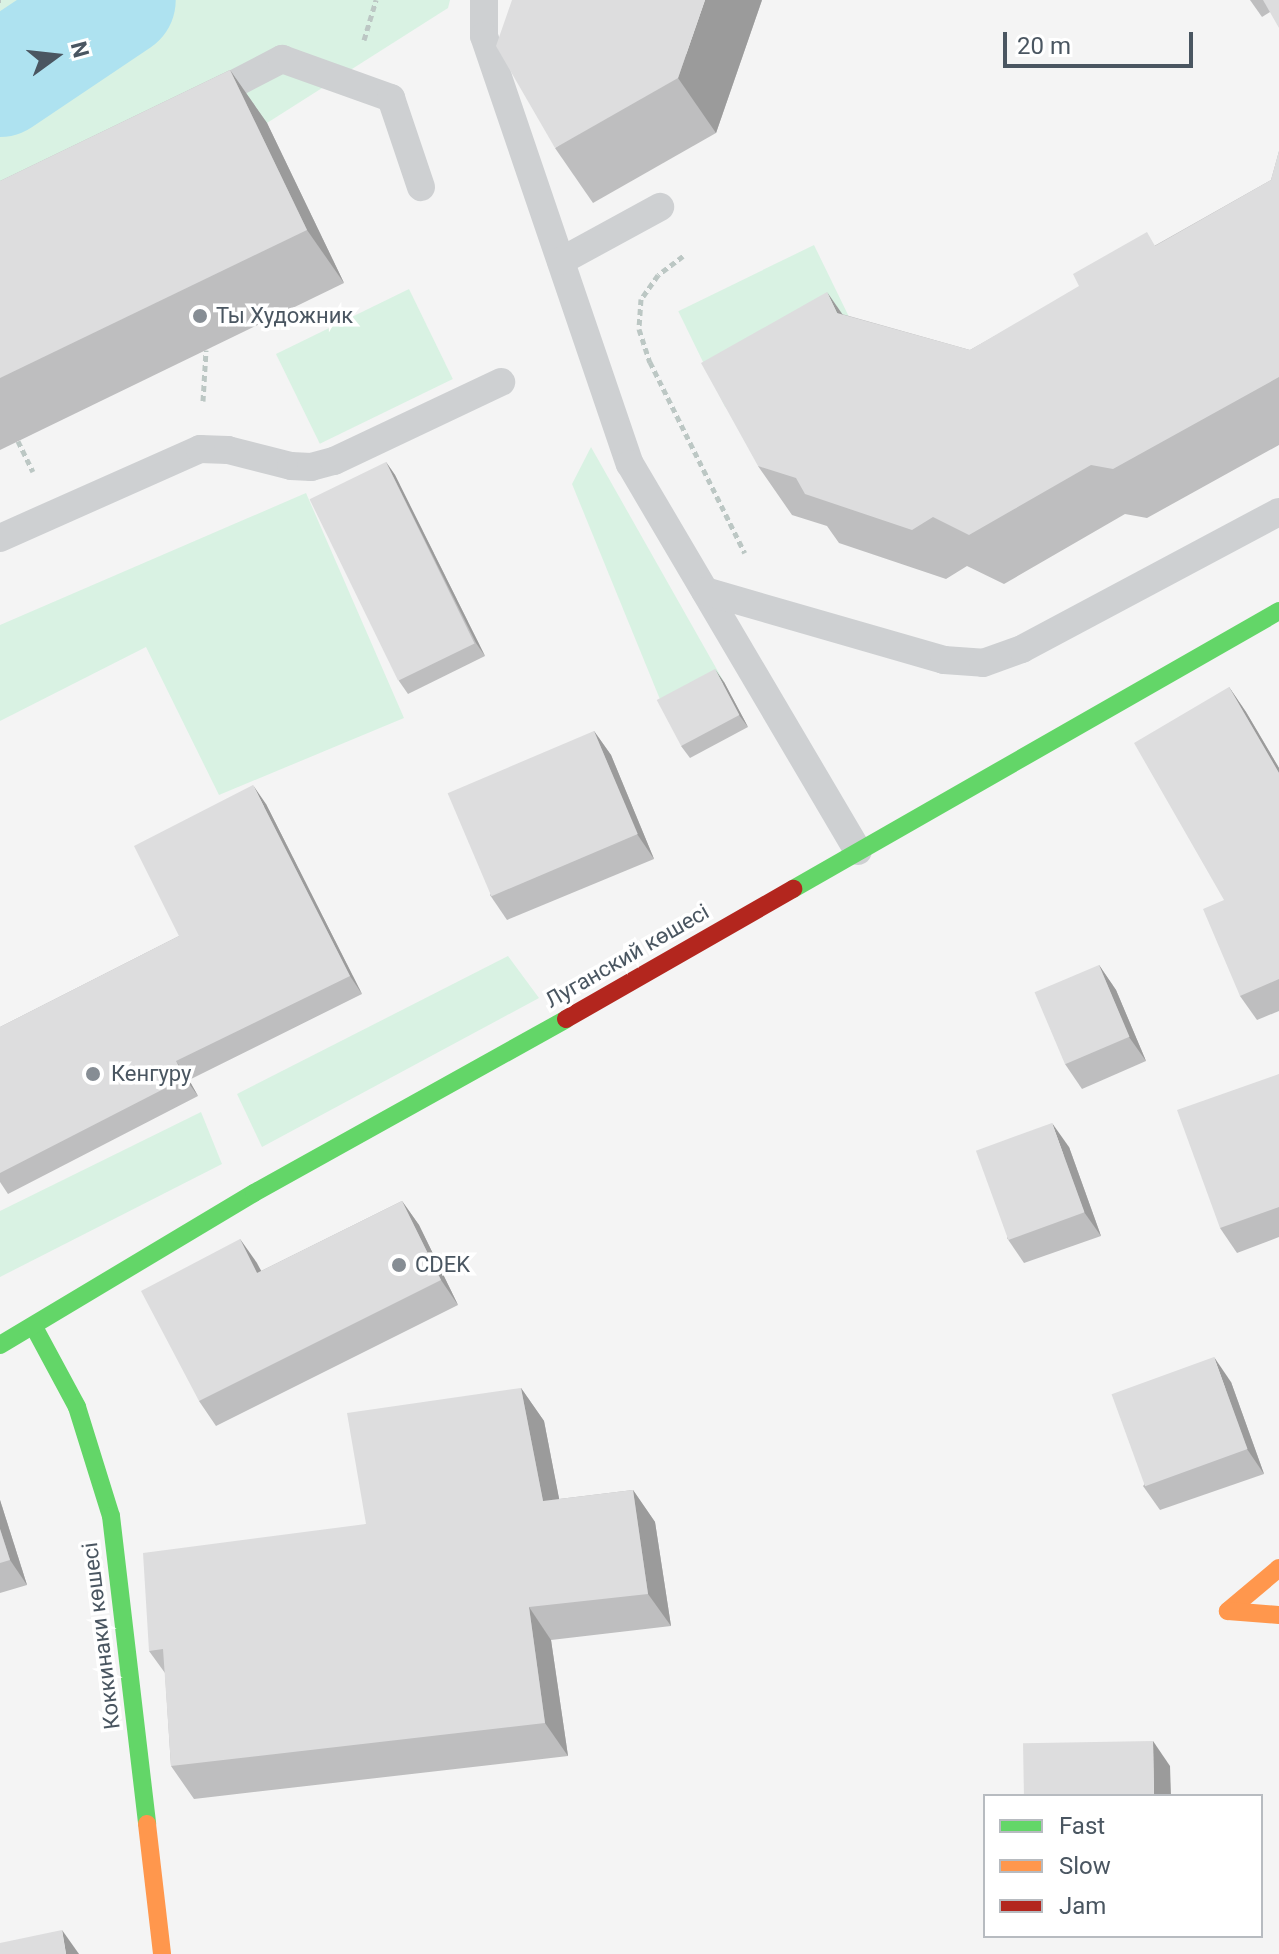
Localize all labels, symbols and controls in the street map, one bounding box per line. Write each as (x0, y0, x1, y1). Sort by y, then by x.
north arrow (16, 16, 96, 96)
scale bar (1007, 16, 1197, 66)
text: 20 m (1017, 32, 1071, 60)
text: N (66, 39, 94, 60)
place label: Ты Художник (216, 303, 353, 329)
marker: Ты Художник (191, 307, 209, 325)
street label: Луганский көшесі (540, 898, 714, 1014)
place label: Кенгуру (111, 1061, 192, 1087)
marker: Кенгуру (82, 1063, 104, 1085)
place label: CDEK (415, 1252, 470, 1278)
marker: CDEK (390, 1256, 408, 1274)
street label: Коккинаки көшесі (76, 1541, 126, 1731)
legend (983, 1794, 1263, 1938)
text: Fast (1059, 1812, 1105, 1840)
text: Slow (1059, 1852, 1111, 1880)
text: Jam (1059, 1892, 1106, 1920)

